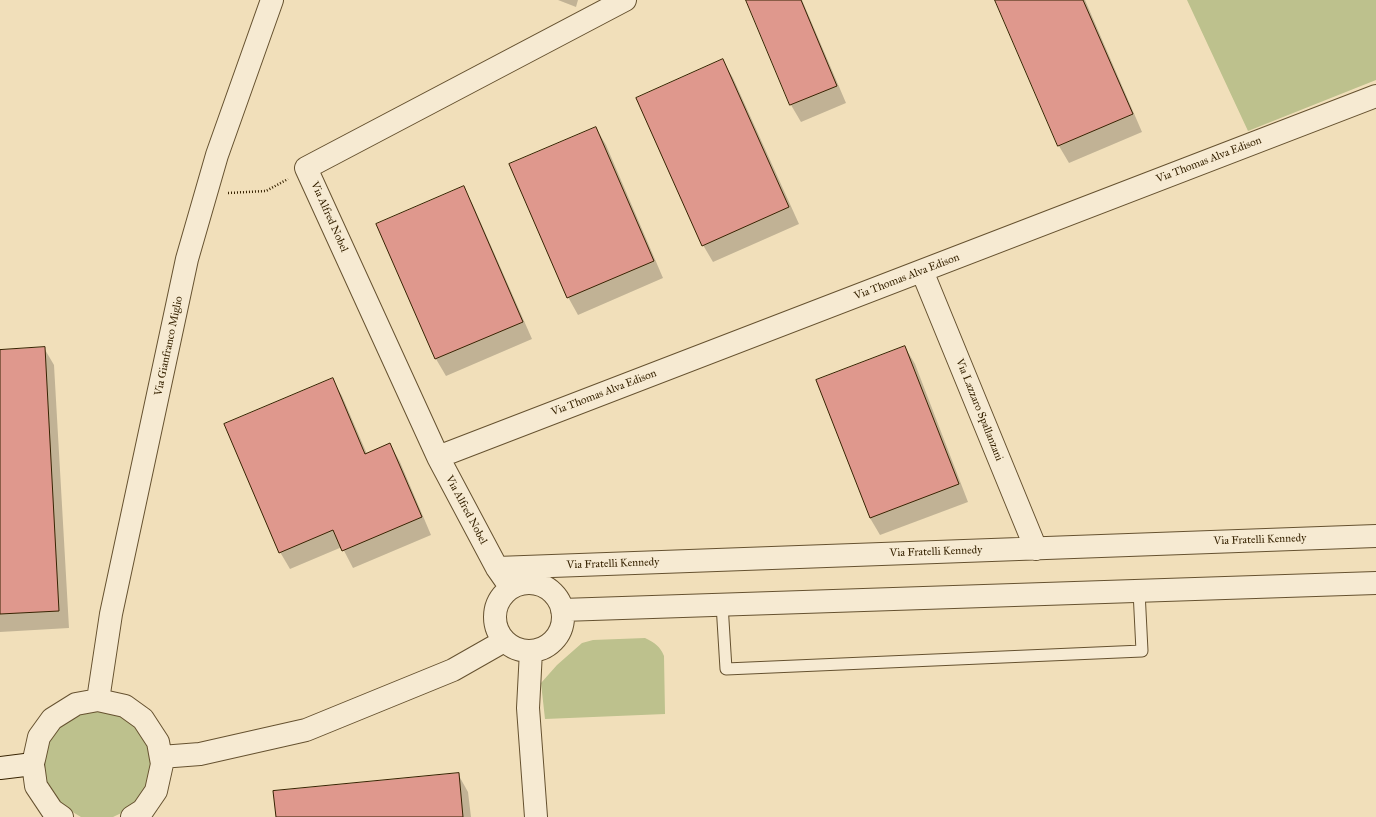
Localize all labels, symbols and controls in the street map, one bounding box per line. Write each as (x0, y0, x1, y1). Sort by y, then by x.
street label: Via Thomas Alva Edison (1154, 134, 1264, 186)
street label: Via Alfred Nobel (308, 180, 350, 254)
street label: Via Thomas Alva Edison (852, 251, 962, 303)
street label: Via Gianfranco Miglio (152, 295, 186, 397)
street label: Via Lazzaro Spallanzani (952, 357, 1006, 463)
street label: Via Thomas Alva Edison (549, 367, 659, 419)
street label: Via Alfred Nobel (442, 473, 490, 547)
street label: Via Fratelli Kennedy (1214, 532, 1306, 548)
street label: Via Fratelli Kennedy (890, 544, 982, 560)
street label: Via Fratelli Kennedy (567, 556, 659, 572)

